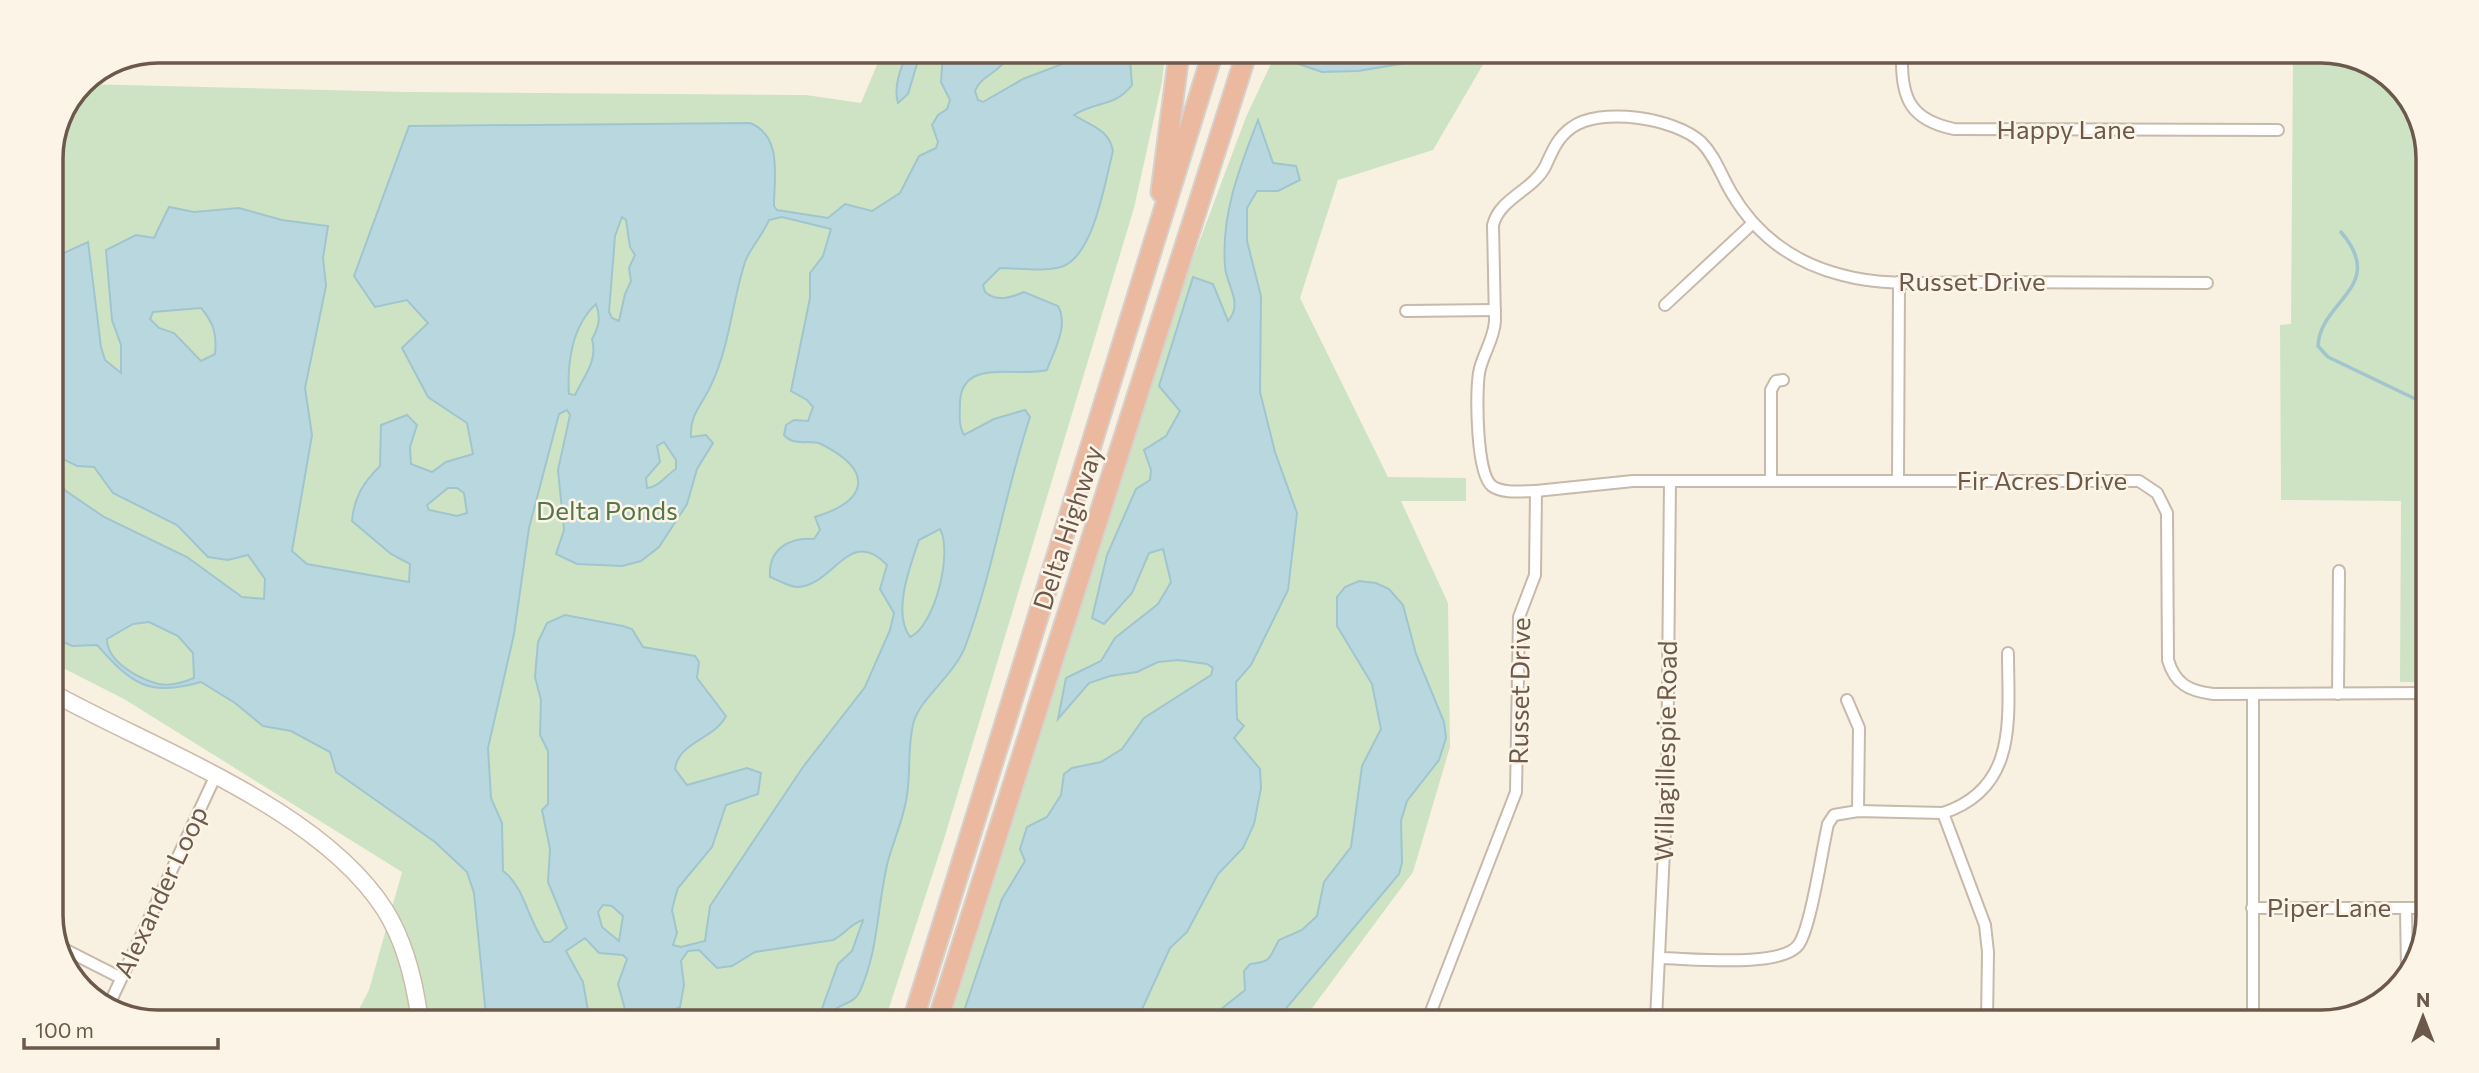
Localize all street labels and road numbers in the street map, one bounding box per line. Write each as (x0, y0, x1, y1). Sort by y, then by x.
street label: Happy Lane (1996, 113, 2136, 144)
street label: Russet Drive (1898, 265, 2046, 296)
street label: Delta Highway (1025, 441, 1108, 614)
street label: Fir Acres Drive (1957, 464, 2127, 495)
street label: Russet Drive (1502, 617, 1535, 765)
street label: Willagillespie Road (1647, 640, 1682, 862)
street label: Alexander Loop (106, 801, 213, 982)
street label: Piper Lane (2267, 891, 2391, 922)

